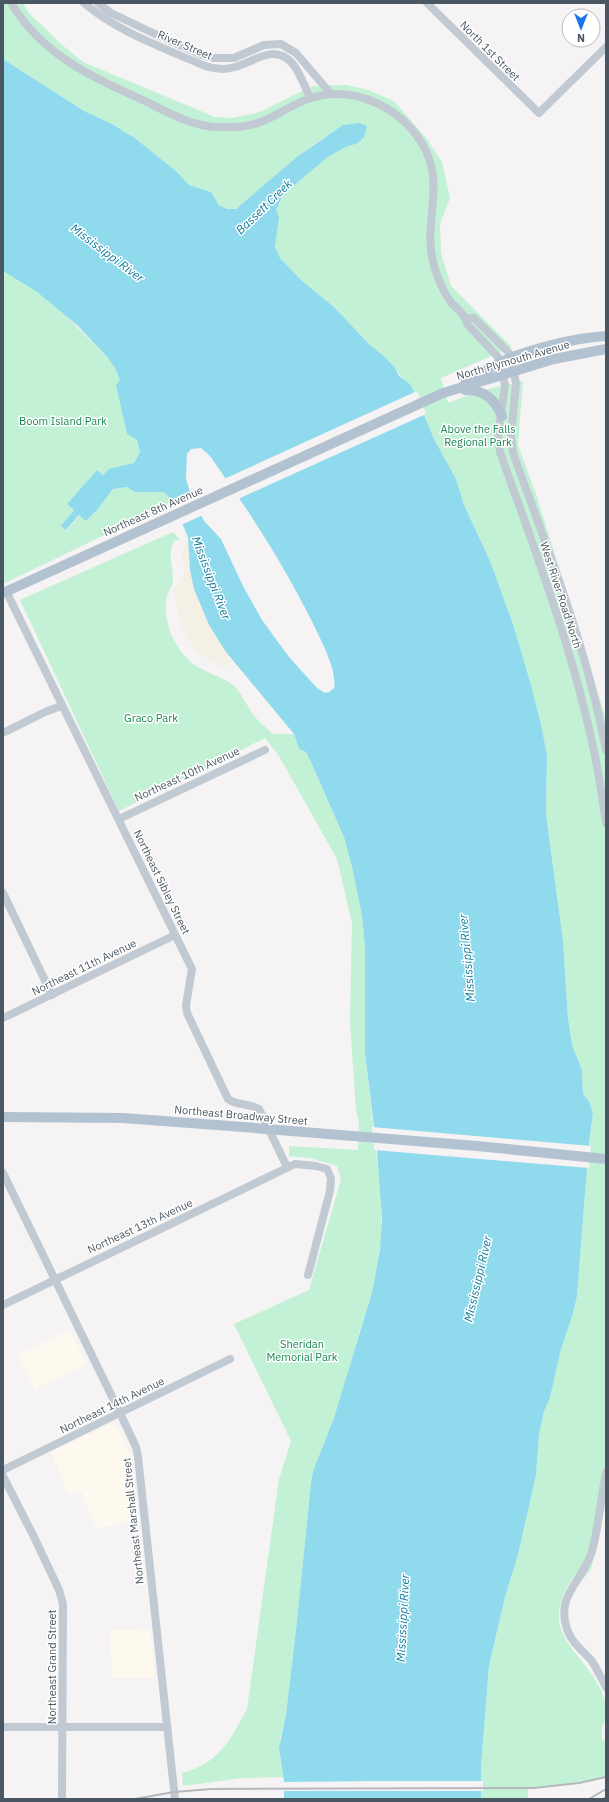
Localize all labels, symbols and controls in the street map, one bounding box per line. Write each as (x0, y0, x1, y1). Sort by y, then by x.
north arrow (561, 8, 601, 48)
street label: North 1st Street (457, 18, 523, 84)
street label: River Street (156, 27, 215, 63)
text: N (577, 31, 585, 45)
water label: Bassett Creek (232, 176, 295, 237)
water label: Mississippi River (68, 220, 147, 285)
street label: North Plymouth Avenue (455, 337, 571, 383)
park label: Boom Island Park (19, 414, 107, 428)
park label: Above the Falls Regional Park (440, 422, 516, 449)
street label: Northeast 8th Avenue (101, 483, 205, 539)
water label: Mississippi River (189, 534, 234, 622)
street label: West River Road North (537, 540, 585, 650)
park label: Graco Park (124, 711, 178, 725)
street label: Northeast 10th Avenue (132, 743, 242, 805)
street label: Northeast Sibley Street (131, 827, 193, 937)
water label: Mississippi River (455, 913, 478, 1003)
street label: Northeast 11th Avenue (30, 936, 138, 998)
street label: Northeast Broadway Street (174, 1102, 308, 1128)
street label: Northeast 13th Avenue (85, 1195, 195, 1257)
water label: Mississippi River (460, 1234, 495, 1323)
park label: Sheridan Memorial Park (266, 1337, 338, 1364)
street label: Northeast 14th Avenue (58, 1374, 166, 1436)
street label: Northeast Marshall Street (119, 1457, 147, 1585)
water label: Mississippi River (393, 1573, 412, 1662)
street label: Northeast Grand Street (45, 1610, 59, 1724)

